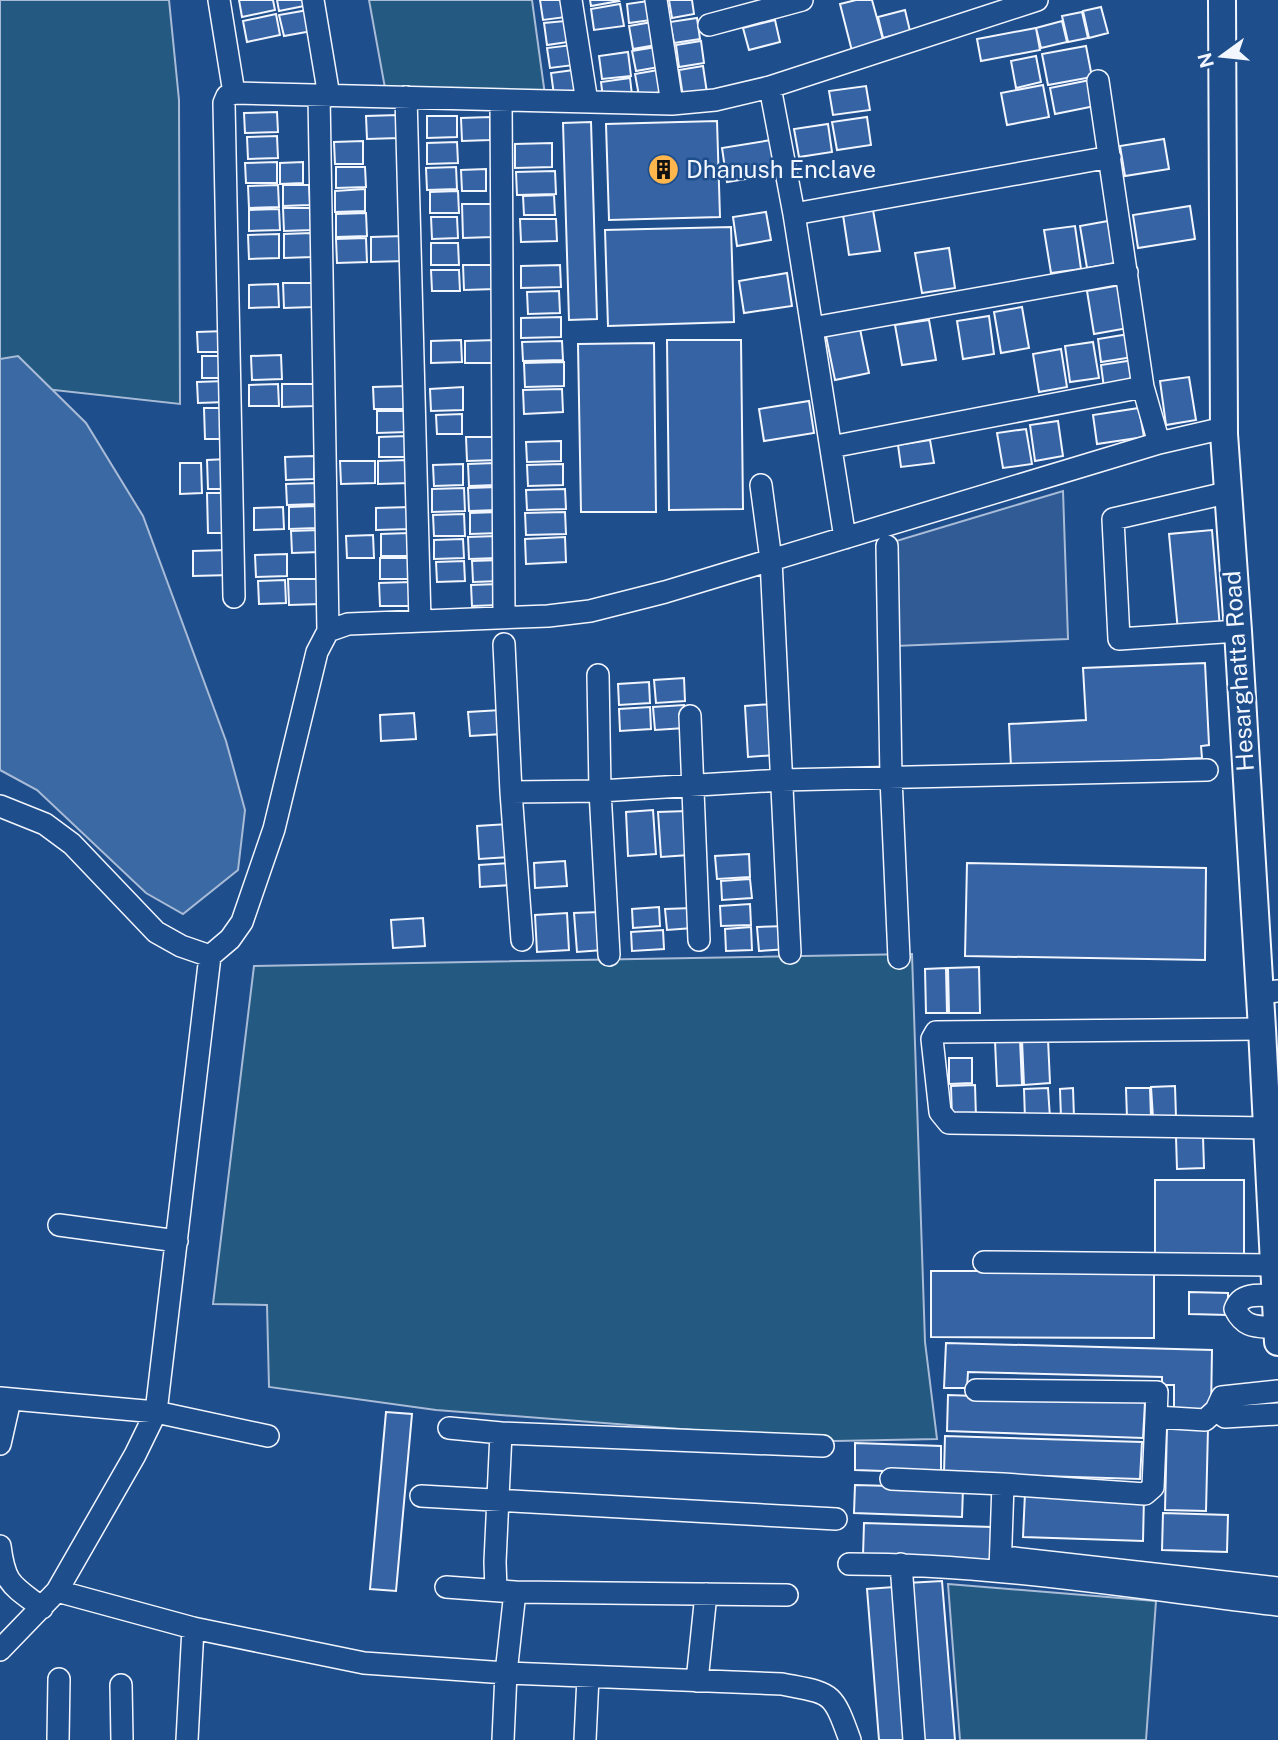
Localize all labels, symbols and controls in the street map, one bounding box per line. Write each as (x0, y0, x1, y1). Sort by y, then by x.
north arrow (1187, 21, 1257, 91)
text: N (1193, 50, 1218, 70)
building icon: Dhanush Enclave (646, 153, 680, 187)
place label: Dhanush Enclave (686, 155, 876, 183)
street label: Hesarghatta Road (1217, 570, 1259, 772)

